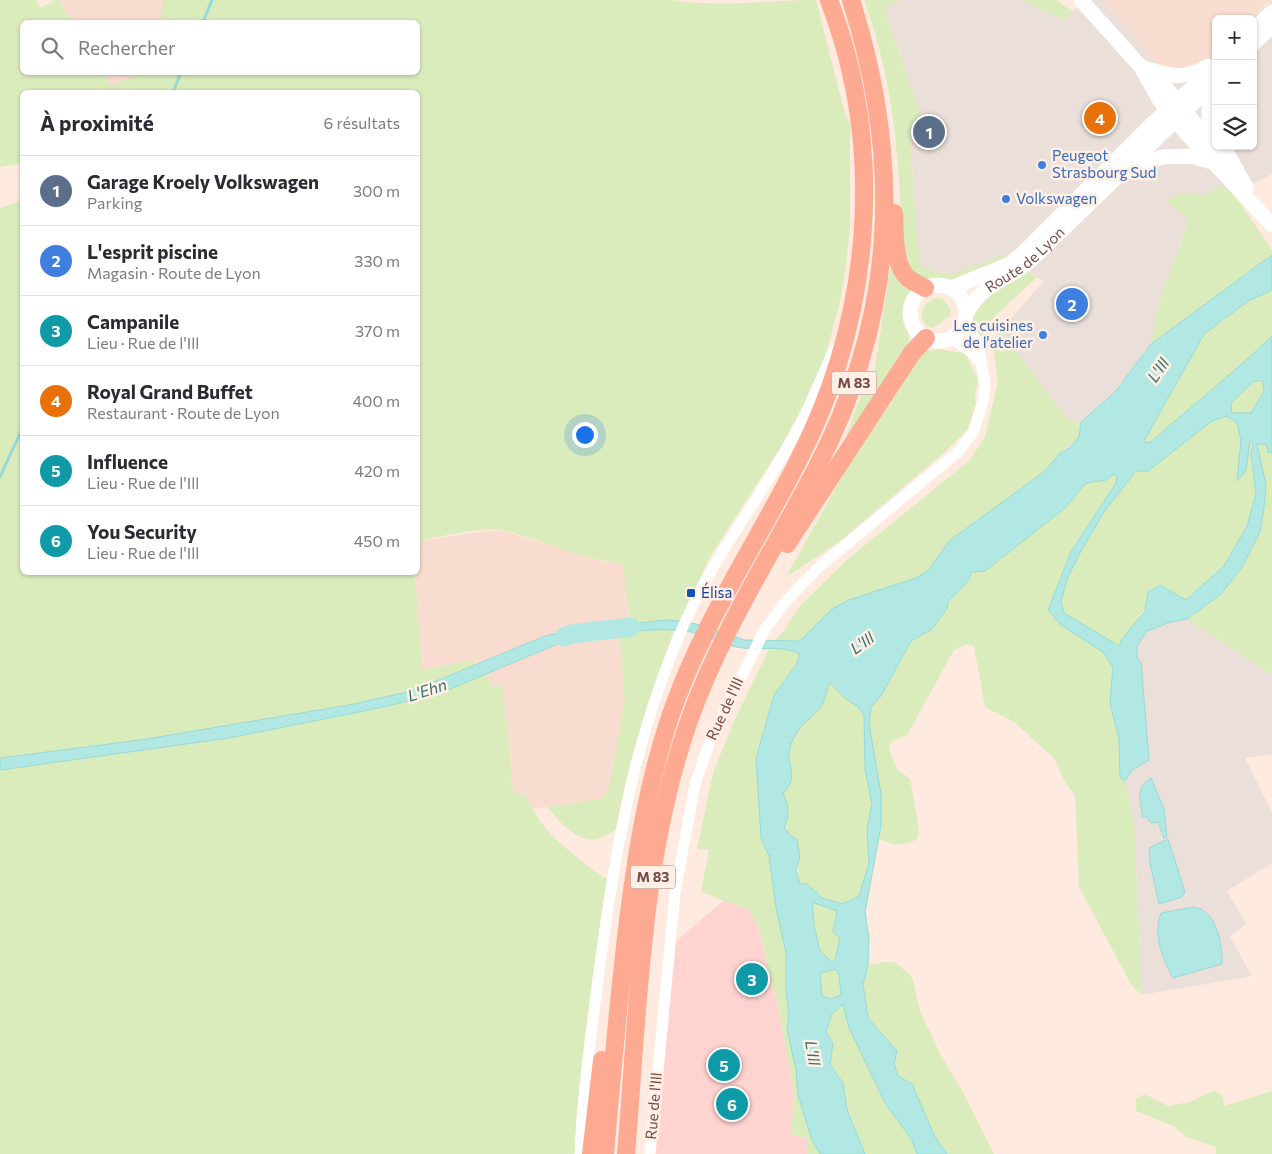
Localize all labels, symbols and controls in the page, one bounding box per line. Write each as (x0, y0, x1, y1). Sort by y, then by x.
map controls (1212, 15, 1257, 150)
button: + (1212, 15, 1257, 60)
search box (20, 20, 420, 75)
icon: search (38, 34, 66, 62)
text: Rechercher (78, 36, 176, 59)
button: − (1212, 60, 1257, 105)
pin: 4 (1084, 99, 1116, 137)
button: layers (1212, 105, 1257, 150)
text: À proximité (40, 110, 154, 135)
text: 6 résultats (324, 113, 400, 132)
pin: 1 (913, 113, 945, 151)
place label: Peugeot Strasbourg Sud (1052, 146, 1156, 181)
marker: Peugeot Strasbourg Sud (1036, 159, 1048, 171)
text: Garage Kroely Volkswagen (87, 170, 319, 193)
text: 1 (52, 181, 60, 200)
text: 300 m (353, 181, 400, 200)
place label: Volkswagen (1016, 189, 1097, 207)
text: Parking (87, 193, 142, 212)
marker: Volkswagen (1000, 193, 1012, 205)
street label: Route de Lyon (981, 222, 1068, 296)
text: L'esprit piscine (87, 240, 218, 263)
text: 2 (51, 251, 61, 270)
text: 330 m (354, 251, 400, 270)
text: Magasin · Route de Lyon (87, 263, 261, 282)
pin: 2 (1056, 285, 1088, 323)
text: Campanile (87, 310, 179, 333)
place label: Les cuisines de l'atelier (953, 316, 1033, 351)
text: 3 (51, 321, 61, 340)
text: 370 m (355, 321, 400, 340)
marker: Les cuisines de l'atelier (1037, 329, 1049, 341)
text: Lieu · Rue de l'Ill (87, 333, 199, 352)
water label: L'Ill (1143, 353, 1173, 385)
road number: M 83 (832, 372, 876, 394)
text: Royal Grand Buffet (87, 380, 253, 403)
text: 4 (51, 391, 61, 410)
text: 400 m (352, 391, 400, 410)
text: Restaurant · Route de Lyon (87, 403, 280, 422)
your location (572, 422, 598, 448)
text: Influence (87, 450, 168, 473)
text: 5 (51, 461, 61, 480)
text: 420 m (354, 461, 400, 480)
text: Lieu · Rue de l'Ill (87, 473, 199, 492)
text: You Security (87, 520, 197, 543)
text: 6 (51, 531, 61, 550)
text: 450 m (354, 531, 400, 550)
text: Lieu · Rue de l'Ill (87, 543, 199, 562)
place label: Élisa (701, 582, 732, 601)
marker: Élisa (685, 587, 697, 599)
water label: L'Ill (846, 627, 878, 658)
water label: L'Ehn (405, 674, 449, 705)
street label: Rue de l'Ill (702, 674, 746, 743)
road number: M 83 (630, 866, 676, 889)
pin: 3 (736, 960, 768, 998)
water label: L'Ill (802, 1039, 825, 1068)
pin: 5 (708, 1046, 740, 1084)
street label: Rue de l'Ill (641, 1072, 665, 1140)
pin: 6 (716, 1085, 748, 1123)

